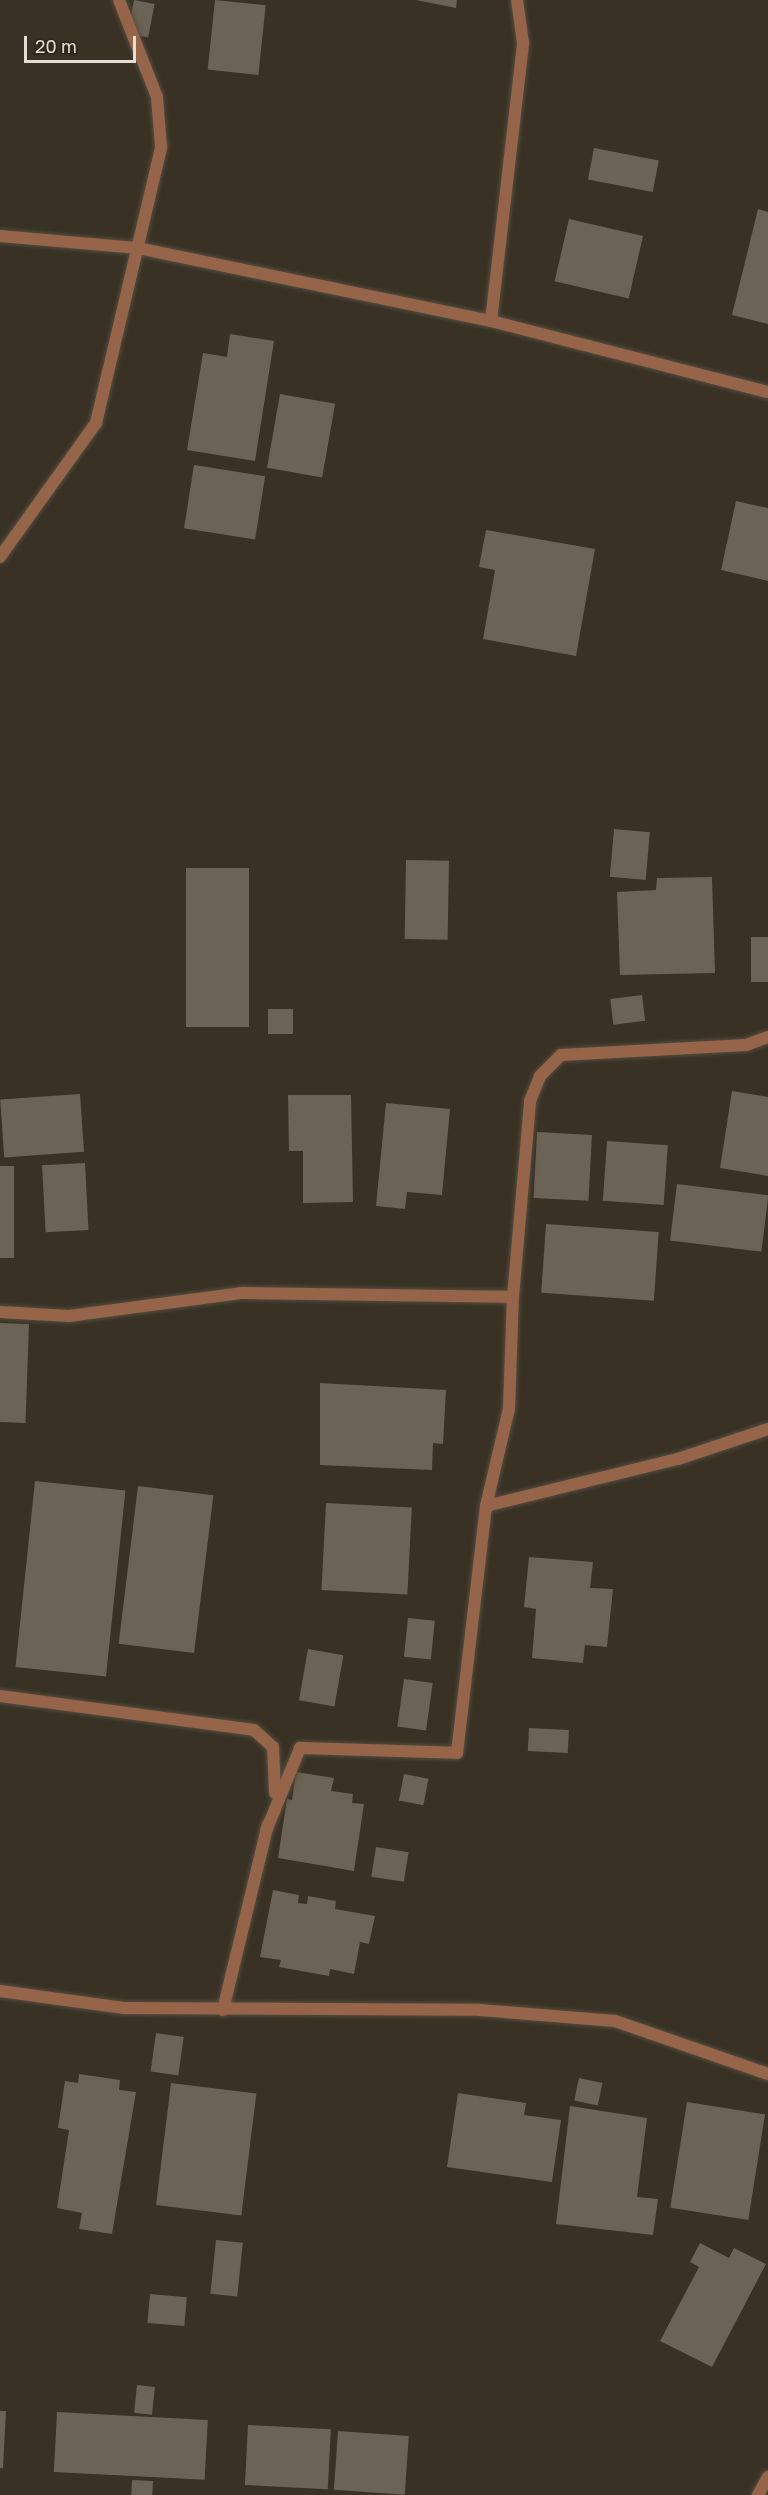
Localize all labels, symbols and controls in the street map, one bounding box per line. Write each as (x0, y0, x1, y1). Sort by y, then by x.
scale bar (27, 24, 140, 62)
text: 20 m (35, 35, 77, 57)

